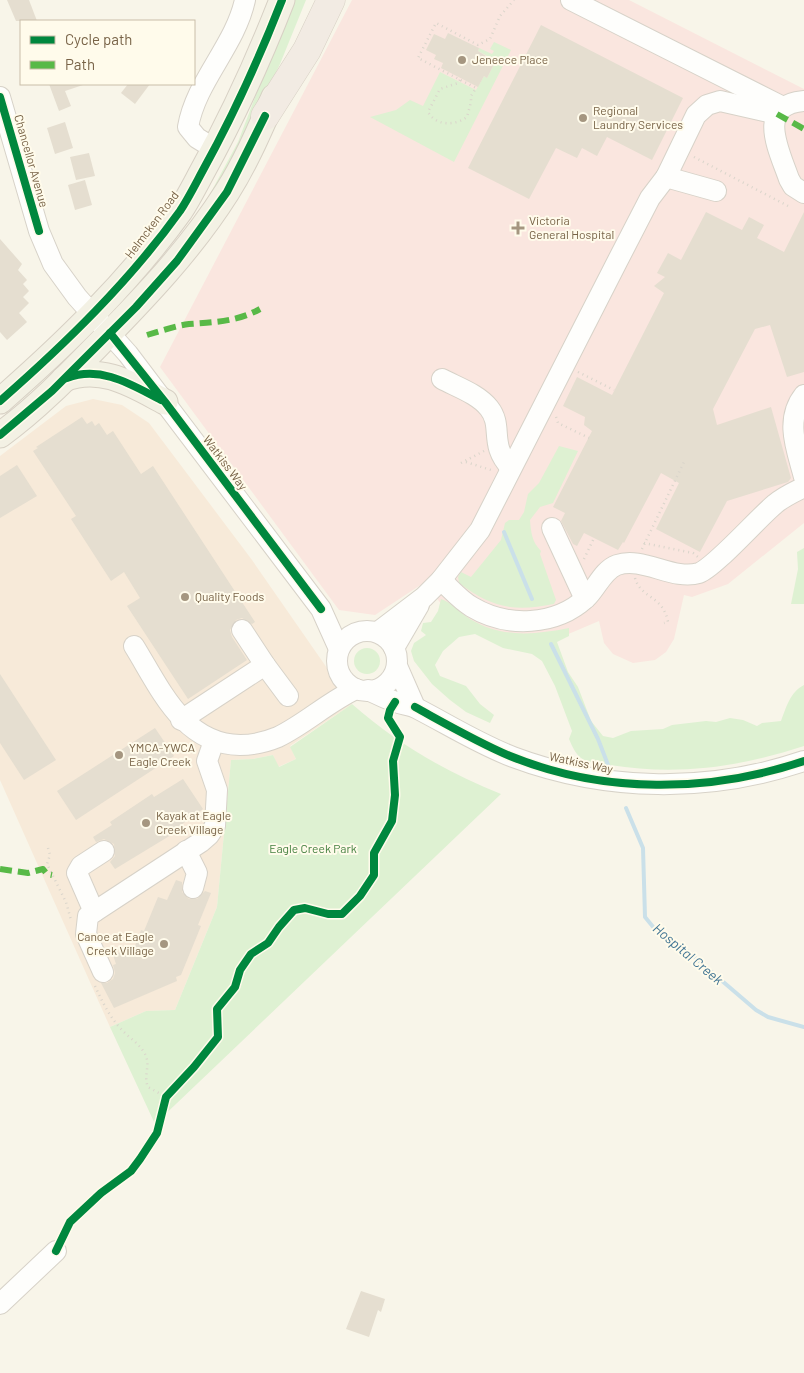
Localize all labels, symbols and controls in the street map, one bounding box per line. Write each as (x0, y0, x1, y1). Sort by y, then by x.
legend (20, 20, 195, 85)
text: Cycle path (65, 30, 132, 48)
place label: Jeneece Place (472, 52, 548, 66)
marker: Jeneece Place (456, 54, 468, 66)
text: Path (65, 55, 95, 73)
place label: Regional Laundry Services (593, 103, 683, 131)
marker: Regional Laundry Services (577, 112, 589, 124)
street label: Chancellor Avenue (12, 113, 52, 209)
street label: Helmcken Road (121, 188, 181, 261)
place label: Victoria General Hospital (529, 213, 614, 241)
marker: Victoria General Hospital (511, 221, 525, 235)
street label: Watkiss Way (201, 432, 251, 493)
place label: Quality Foods (195, 589, 265, 603)
marker: Quality Foods (179, 591, 191, 603)
place label: YMCA-YWCA Eagle Creek (129, 740, 195, 768)
street label: Watkiss Way (548, 748, 615, 776)
marker: YMCA-YWCA Eagle Creek (113, 749, 125, 761)
place label: Kayak at Eagle Creek Village (156, 808, 231, 836)
marker: Kayak at Eagle Creek Village (140, 817, 152, 829)
park label: Eagle Creek Park (269, 841, 357, 855)
water label: Hospital Creek (650, 919, 727, 988)
place label: Canoe at Eagle Creek Village (77, 929, 154, 957)
marker: Canoe at Eagle Creek Village (158, 938, 170, 950)

